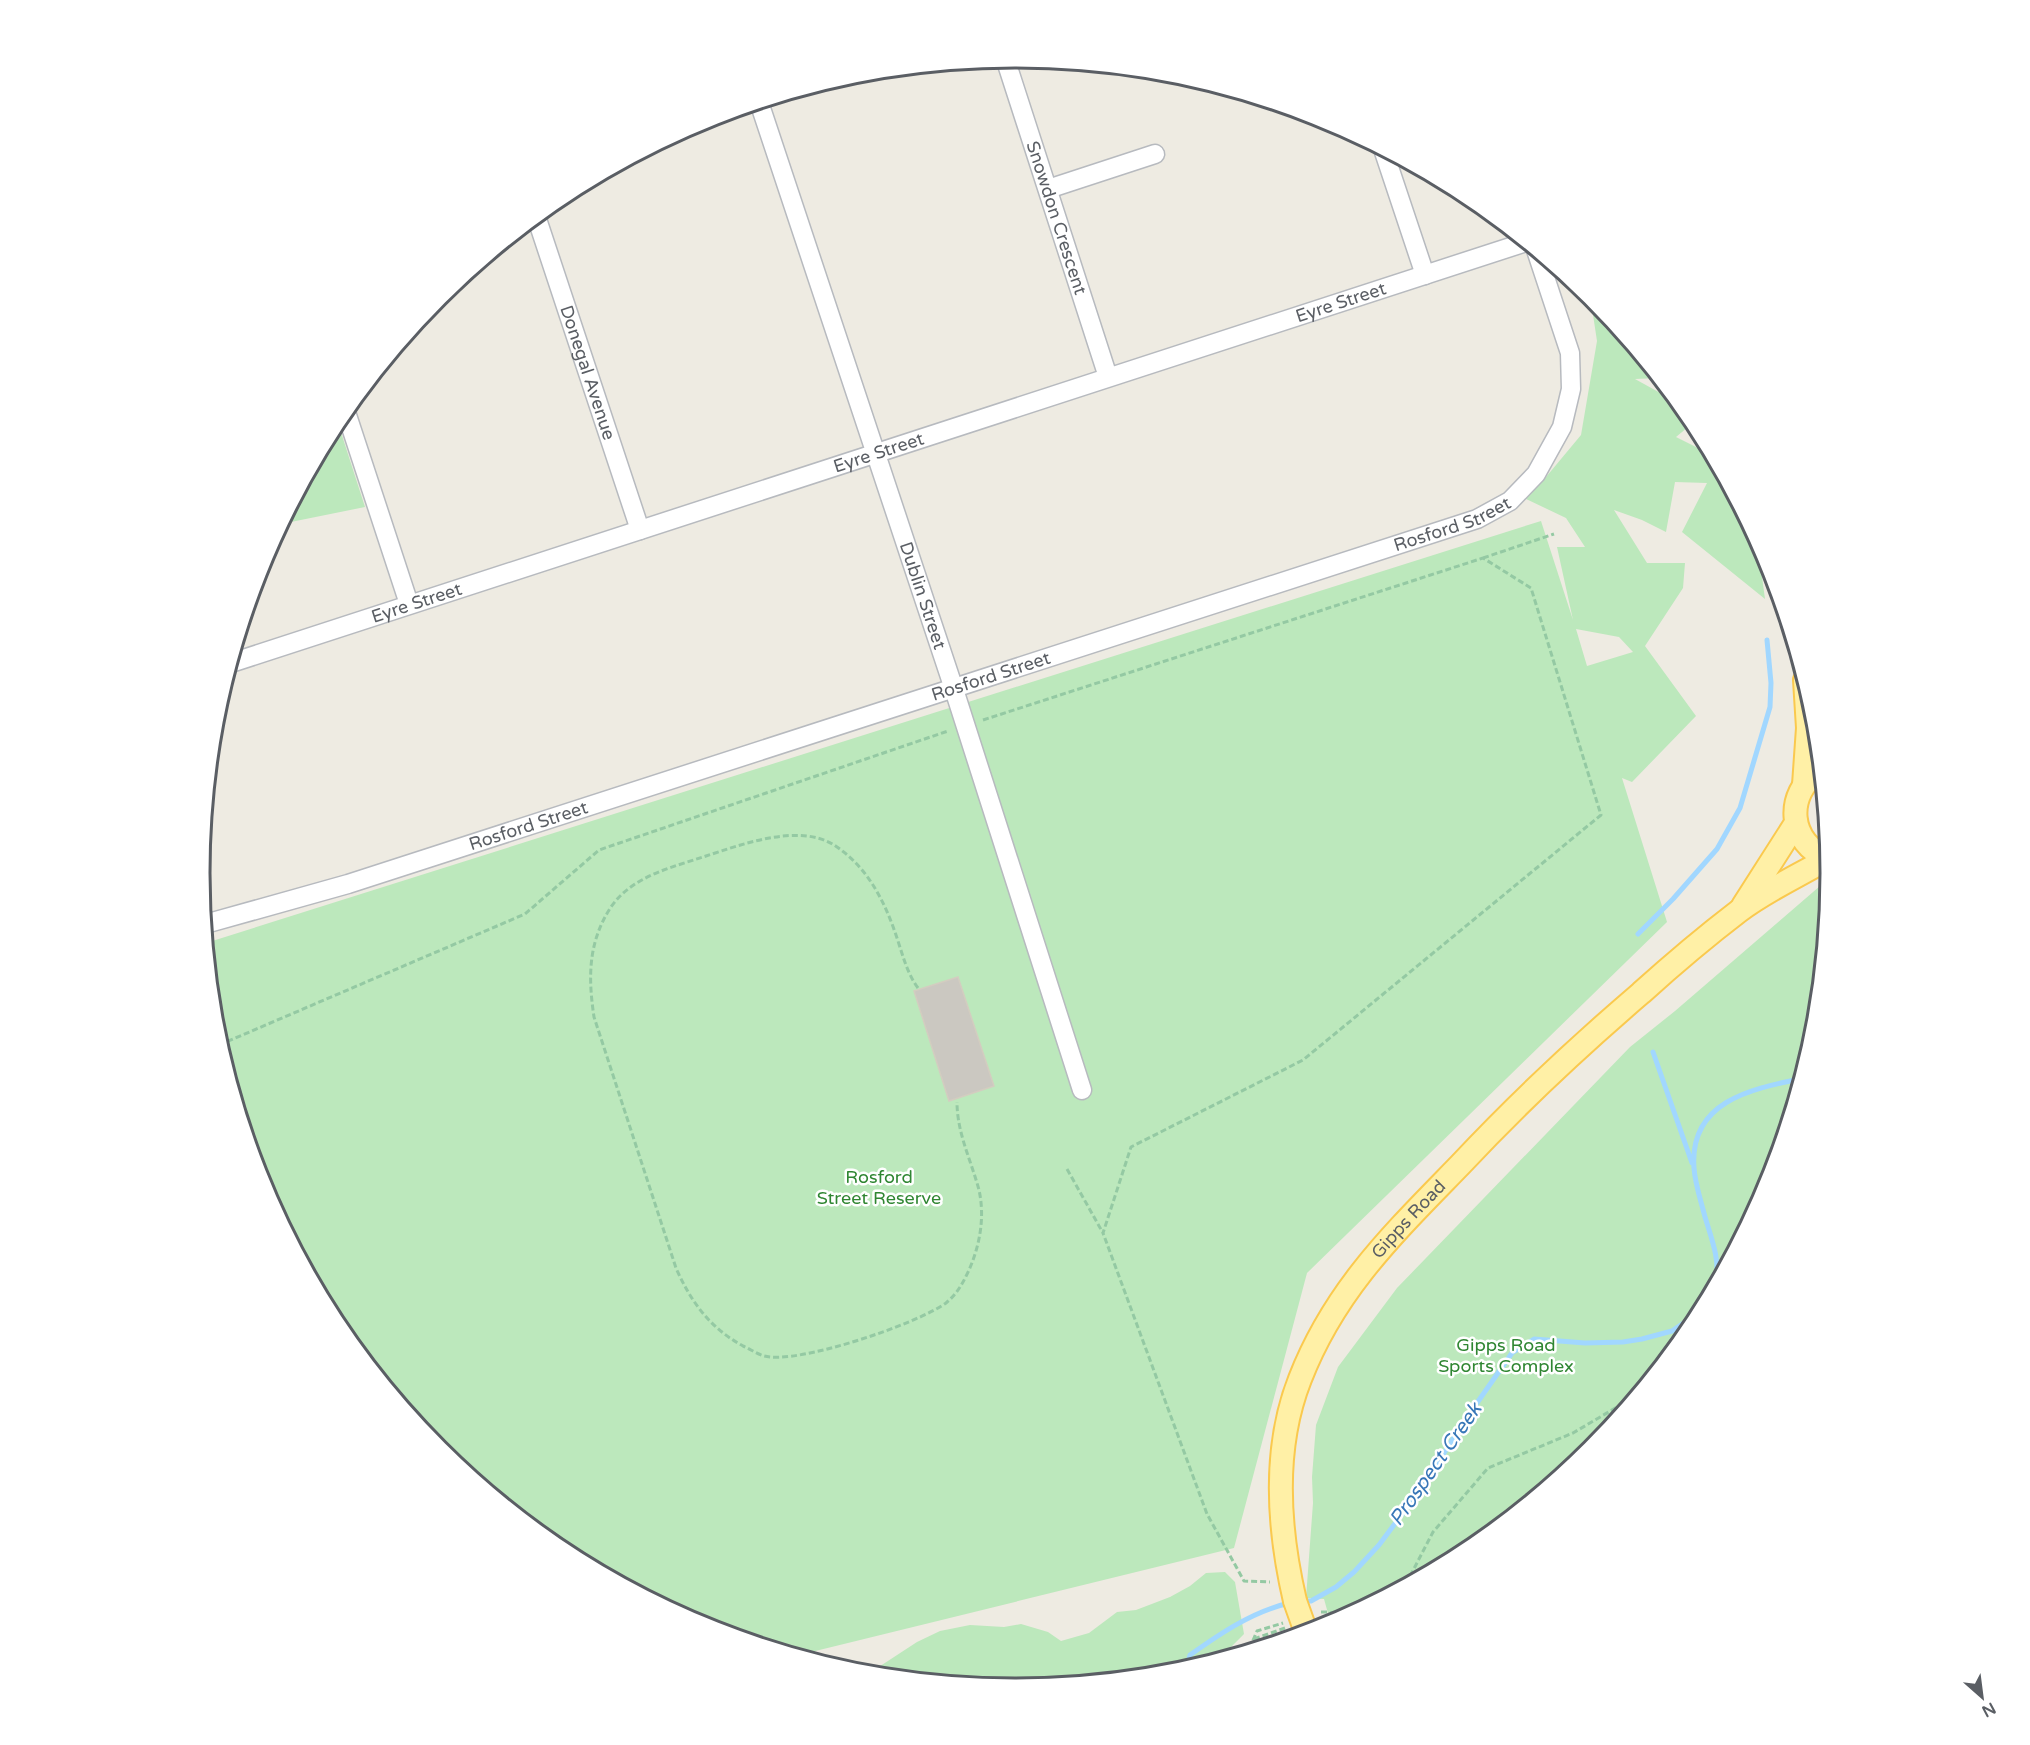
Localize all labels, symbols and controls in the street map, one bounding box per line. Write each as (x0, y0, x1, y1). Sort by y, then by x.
street label: Snowdon Crescent (1022, 138, 1092, 298)
street label: Eyre Street (1293, 277, 1389, 327)
street label: Donegal Avenue (555, 303, 620, 443)
street label: Eyre Street (831, 427, 927, 477)
street label: Rosford Street (1391, 492, 1515, 556)
street label: Dublin Street (895, 539, 951, 652)
street label: Eyre Street (368, 578, 465, 628)
street label: Rosford Street (928, 647, 1053, 706)
street label: Rosford Street (466, 796, 591, 855)
park label: Rosford Street Reserve (817, 1166, 941, 1209)
street label: Gipps Road (1366, 1175, 1450, 1263)
park label: Gipps Road Sports Complex (1438, 1334, 1574, 1377)
water label: Prospect Creek (1385, 1397, 1488, 1531)
north arrow (1952, 1667, 2012, 1727)
text: N (1978, 1698, 1999, 1721)

